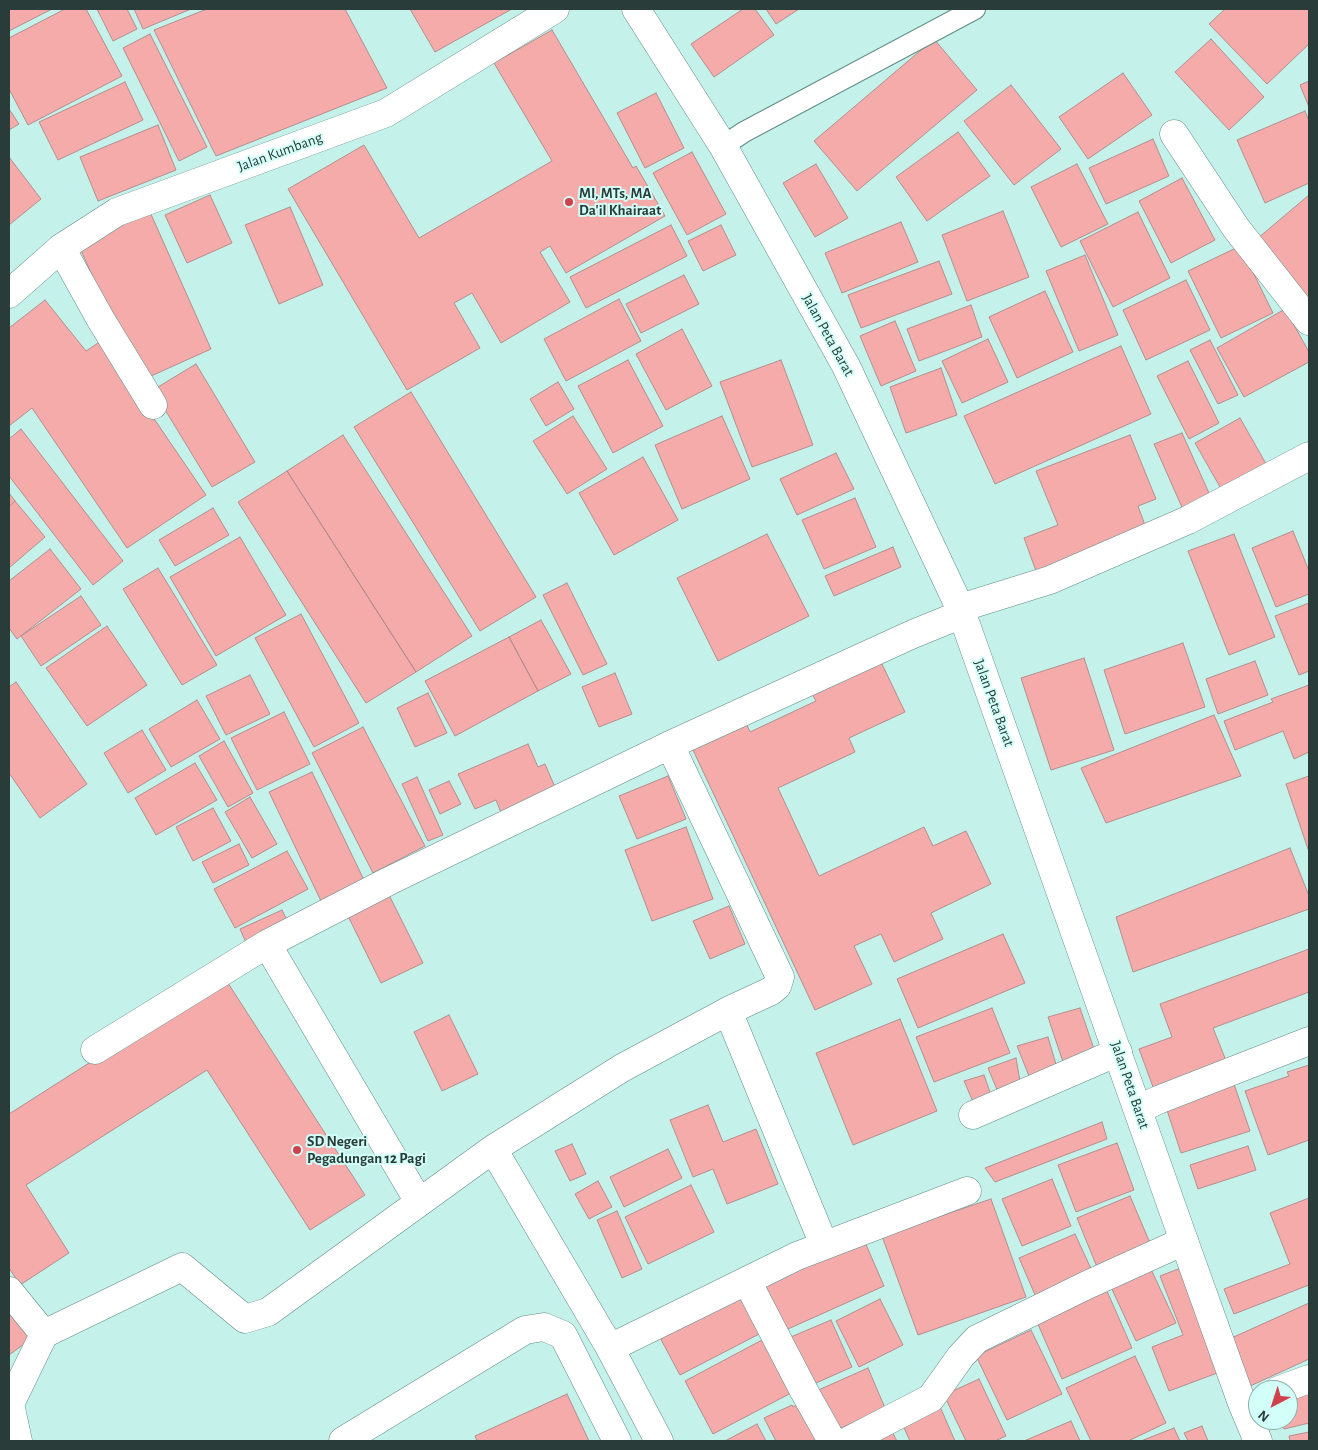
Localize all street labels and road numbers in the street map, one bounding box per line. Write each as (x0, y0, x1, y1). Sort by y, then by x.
street label: Jalan Kumbang (235, 128, 325, 176)
street label: Jalan Peta Barat (798, 291, 858, 379)
street label: Jalan Peta Barat (970, 657, 1018, 749)
street label: Jalan Peta Barat (1107, 1039, 1153, 1131)

